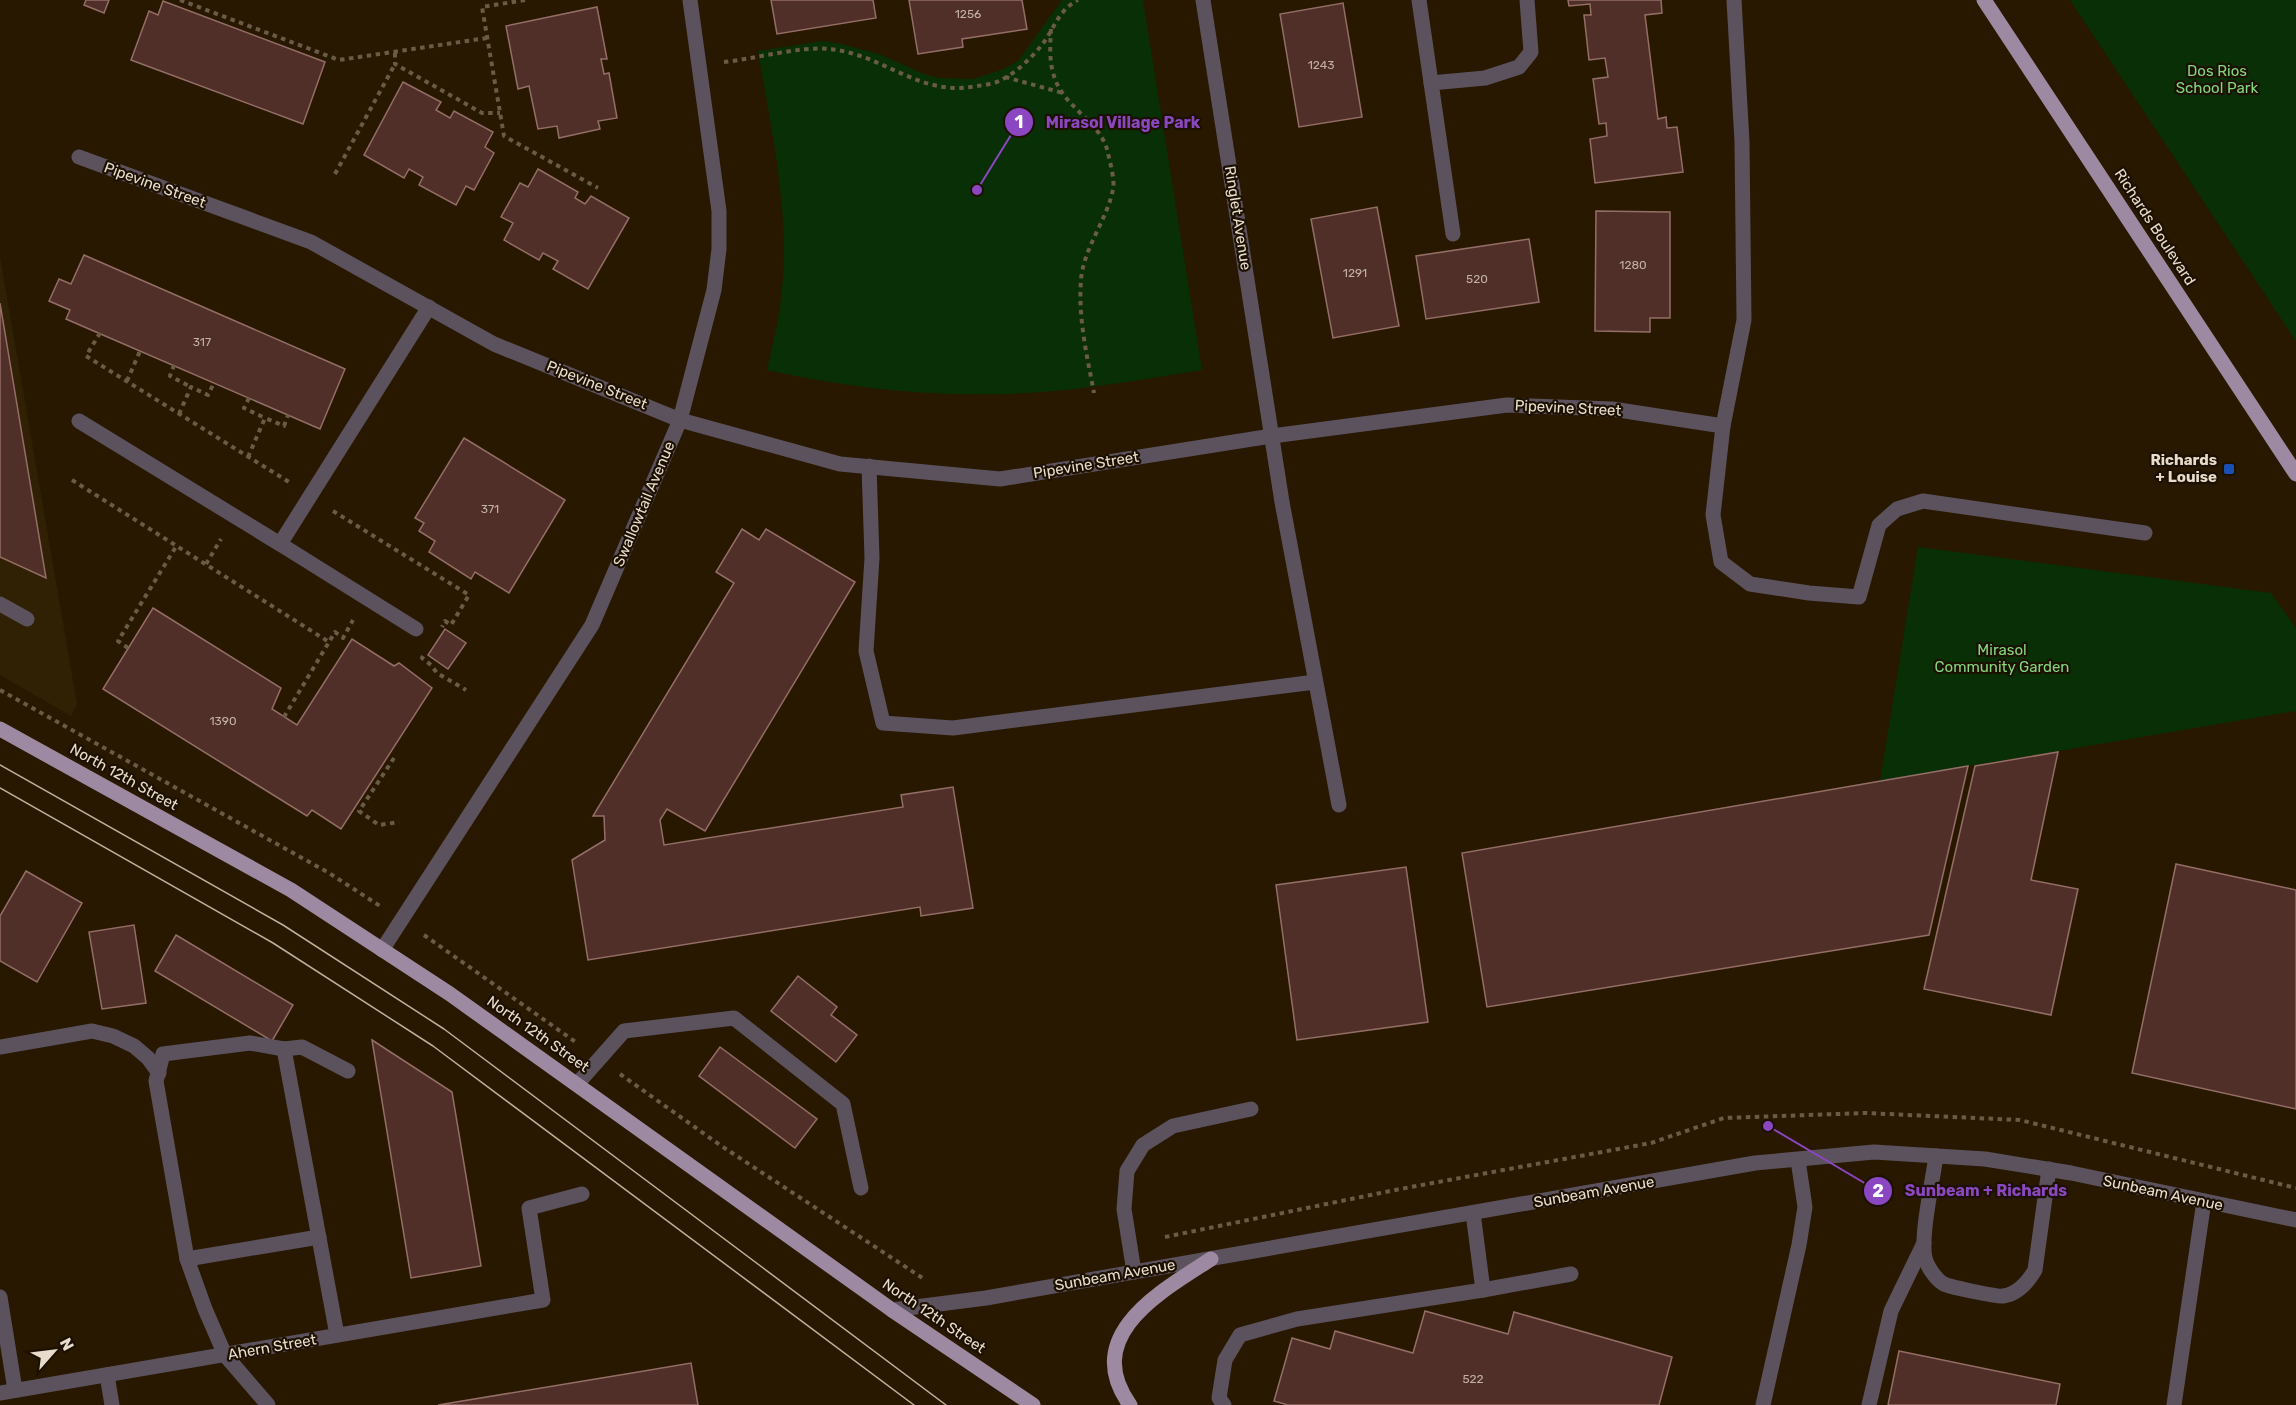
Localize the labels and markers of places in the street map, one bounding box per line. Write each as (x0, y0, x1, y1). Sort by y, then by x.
callout: Mirasol Village Park (1004, 105, 1213, 139)
place label: Richards + Louise (2150, 451, 2217, 486)
marker: Richards + Louise (2222, 462, 2236, 476)
callout: Sunbeam + Richards (1863, 1174, 2079, 1208)

